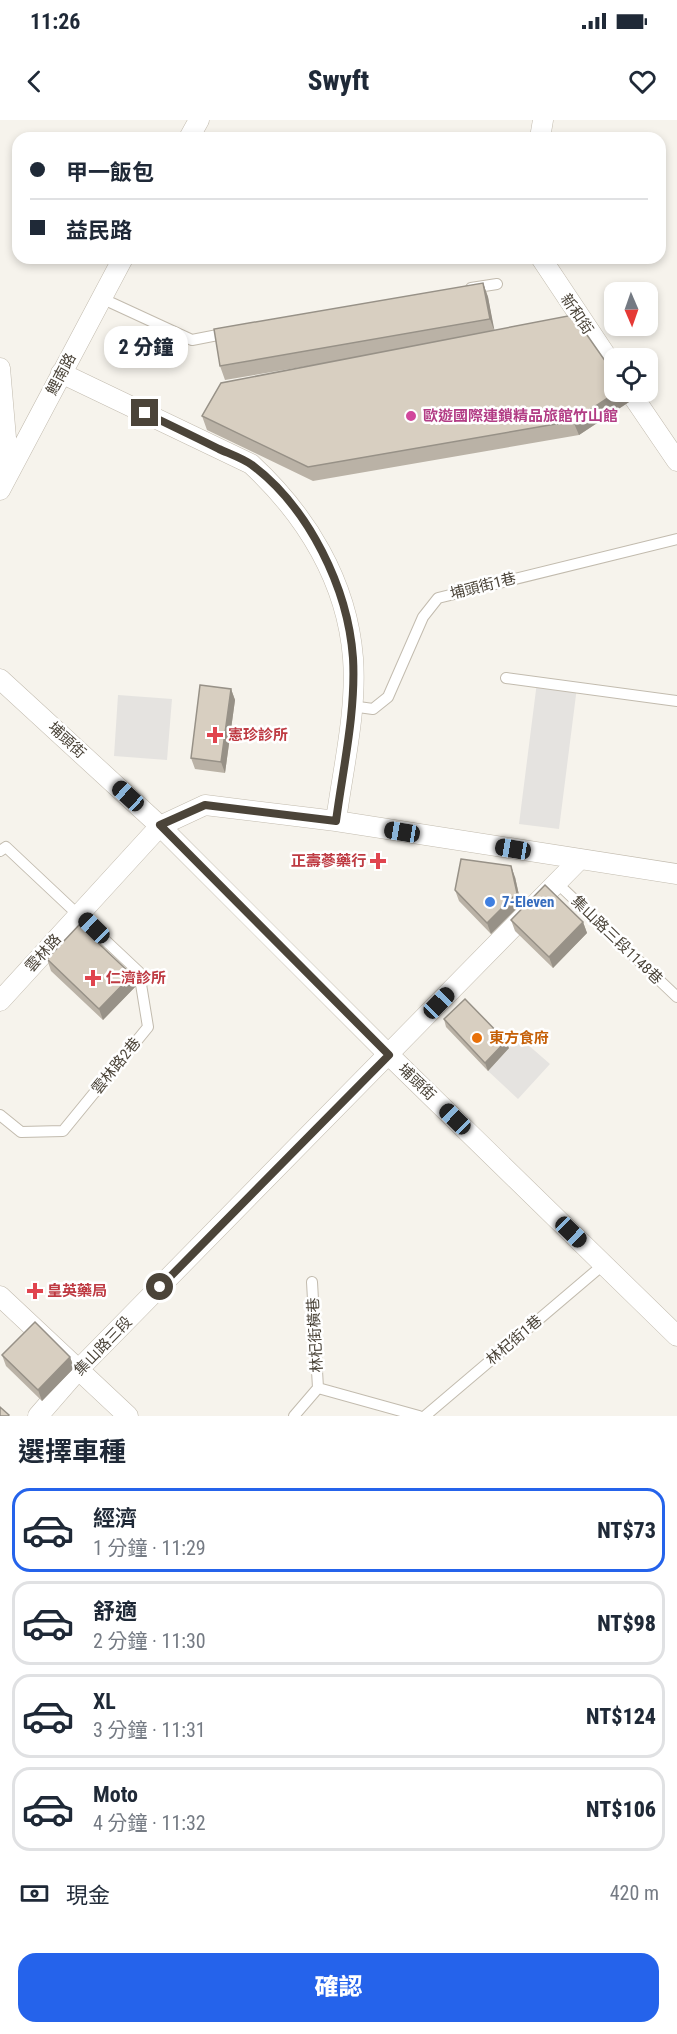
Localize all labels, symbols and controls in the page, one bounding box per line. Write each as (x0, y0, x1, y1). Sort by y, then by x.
text: 11:26 (30, 9, 81, 34)
icon: back (18, 65, 51, 98)
text: Swyft (308, 65, 369, 97)
icon: heart (626, 65, 659, 98)
text: 甲一飯包 (66, 160, 154, 185)
text: 益民路 (66, 218, 132, 243)
north arrow (604, 282, 658, 336)
map controls (604, 282, 658, 402)
street label: 新和街 (557, 290, 597, 338)
callout: 2 分鐘 (103, 326, 187, 368)
text: 2 分鐘 (119, 335, 173, 359)
button: locate (604, 348, 658, 402)
street label: 鯉南路 (42, 350, 80, 398)
route end (131, 399, 158, 426)
place label: 歐遊國際連鎖精品旅館竹山館 (423, 407, 618, 425)
marker: 歐遊國際連鎖精品旅館竹山館 (404, 409, 418, 423)
street label: 埔頭街1巷 (448, 569, 518, 603)
street label: 埔頭街 (44, 718, 90, 762)
marker: 憲珍診所 (206, 726, 224, 744)
place label: 憲珍診所 (228, 726, 288, 744)
car (109, 777, 147, 815)
car (383, 820, 421, 844)
car (494, 837, 532, 861)
place label: 正壽蔘藥行 (291, 852, 366, 870)
marker: 正壽蔘藥行 (371, 854, 385, 868)
street label: 集山路三段1148巷 (568, 892, 666, 988)
place label: 7-Eleven (502, 893, 554, 911)
marker: 7-Eleven (483, 895, 497, 909)
car (75, 909, 113, 947)
street label: 雲林路 (21, 930, 65, 976)
marker: 仁濟診所 (84, 969, 102, 987)
place label: 仁濟診所 (106, 969, 166, 987)
car (420, 984, 458, 1022)
place label: 東方食府 (489, 1029, 549, 1047)
marker: 東方食府 (470, 1031, 484, 1045)
street label: 雲林路2巷 (88, 1034, 144, 1098)
street label: 埔頭街 (395, 1060, 439, 1104)
car (436, 1100, 474, 1138)
car (552, 1213, 590, 1251)
route start (146, 1273, 173, 1300)
place label: 皇英藥局 (47, 1282, 107, 1300)
marker: 皇英藥局 (28, 1284, 42, 1298)
street label: 林杞街橫巷 (304, 1297, 326, 1373)
street label: 林杞街1巷 (482, 1311, 546, 1369)
street label: 集山路三段 (70, 1313, 136, 1379)
text: 選擇車種 (18, 1436, 126, 1468)
icon: car (21, 1503, 75, 1557)
text: 經濟 (93, 1506, 137, 1531)
text: NT$73 (597, 1518, 656, 1543)
text: 1 分鐘 · 11:29 (93, 1536, 206, 1560)
icon: car (21, 1596, 75, 1650)
text: 舒適 (93, 1599, 137, 1624)
text: NT$98 (597, 1611, 656, 1636)
text: 2 分鐘 · 11:30 (93, 1629, 206, 1653)
icon: car (21, 1689, 75, 1743)
text: XL (93, 1689, 116, 1714)
text: NT$124 (586, 1704, 656, 1729)
text: 3 分鐘 · 11:31 (93, 1718, 206, 1742)
icon: car (21, 1782, 75, 1836)
text: Moto (93, 1782, 138, 1807)
text: NT$106 (586, 1797, 656, 1822)
text: 4 分鐘 · 11:32 (93, 1811, 206, 1835)
icon: cash (18, 1877, 51, 1910)
text: 420 m (610, 1881, 659, 1905)
text: 現金 (66, 1883, 110, 1908)
button: 確認 (18, 1953, 659, 2022)

